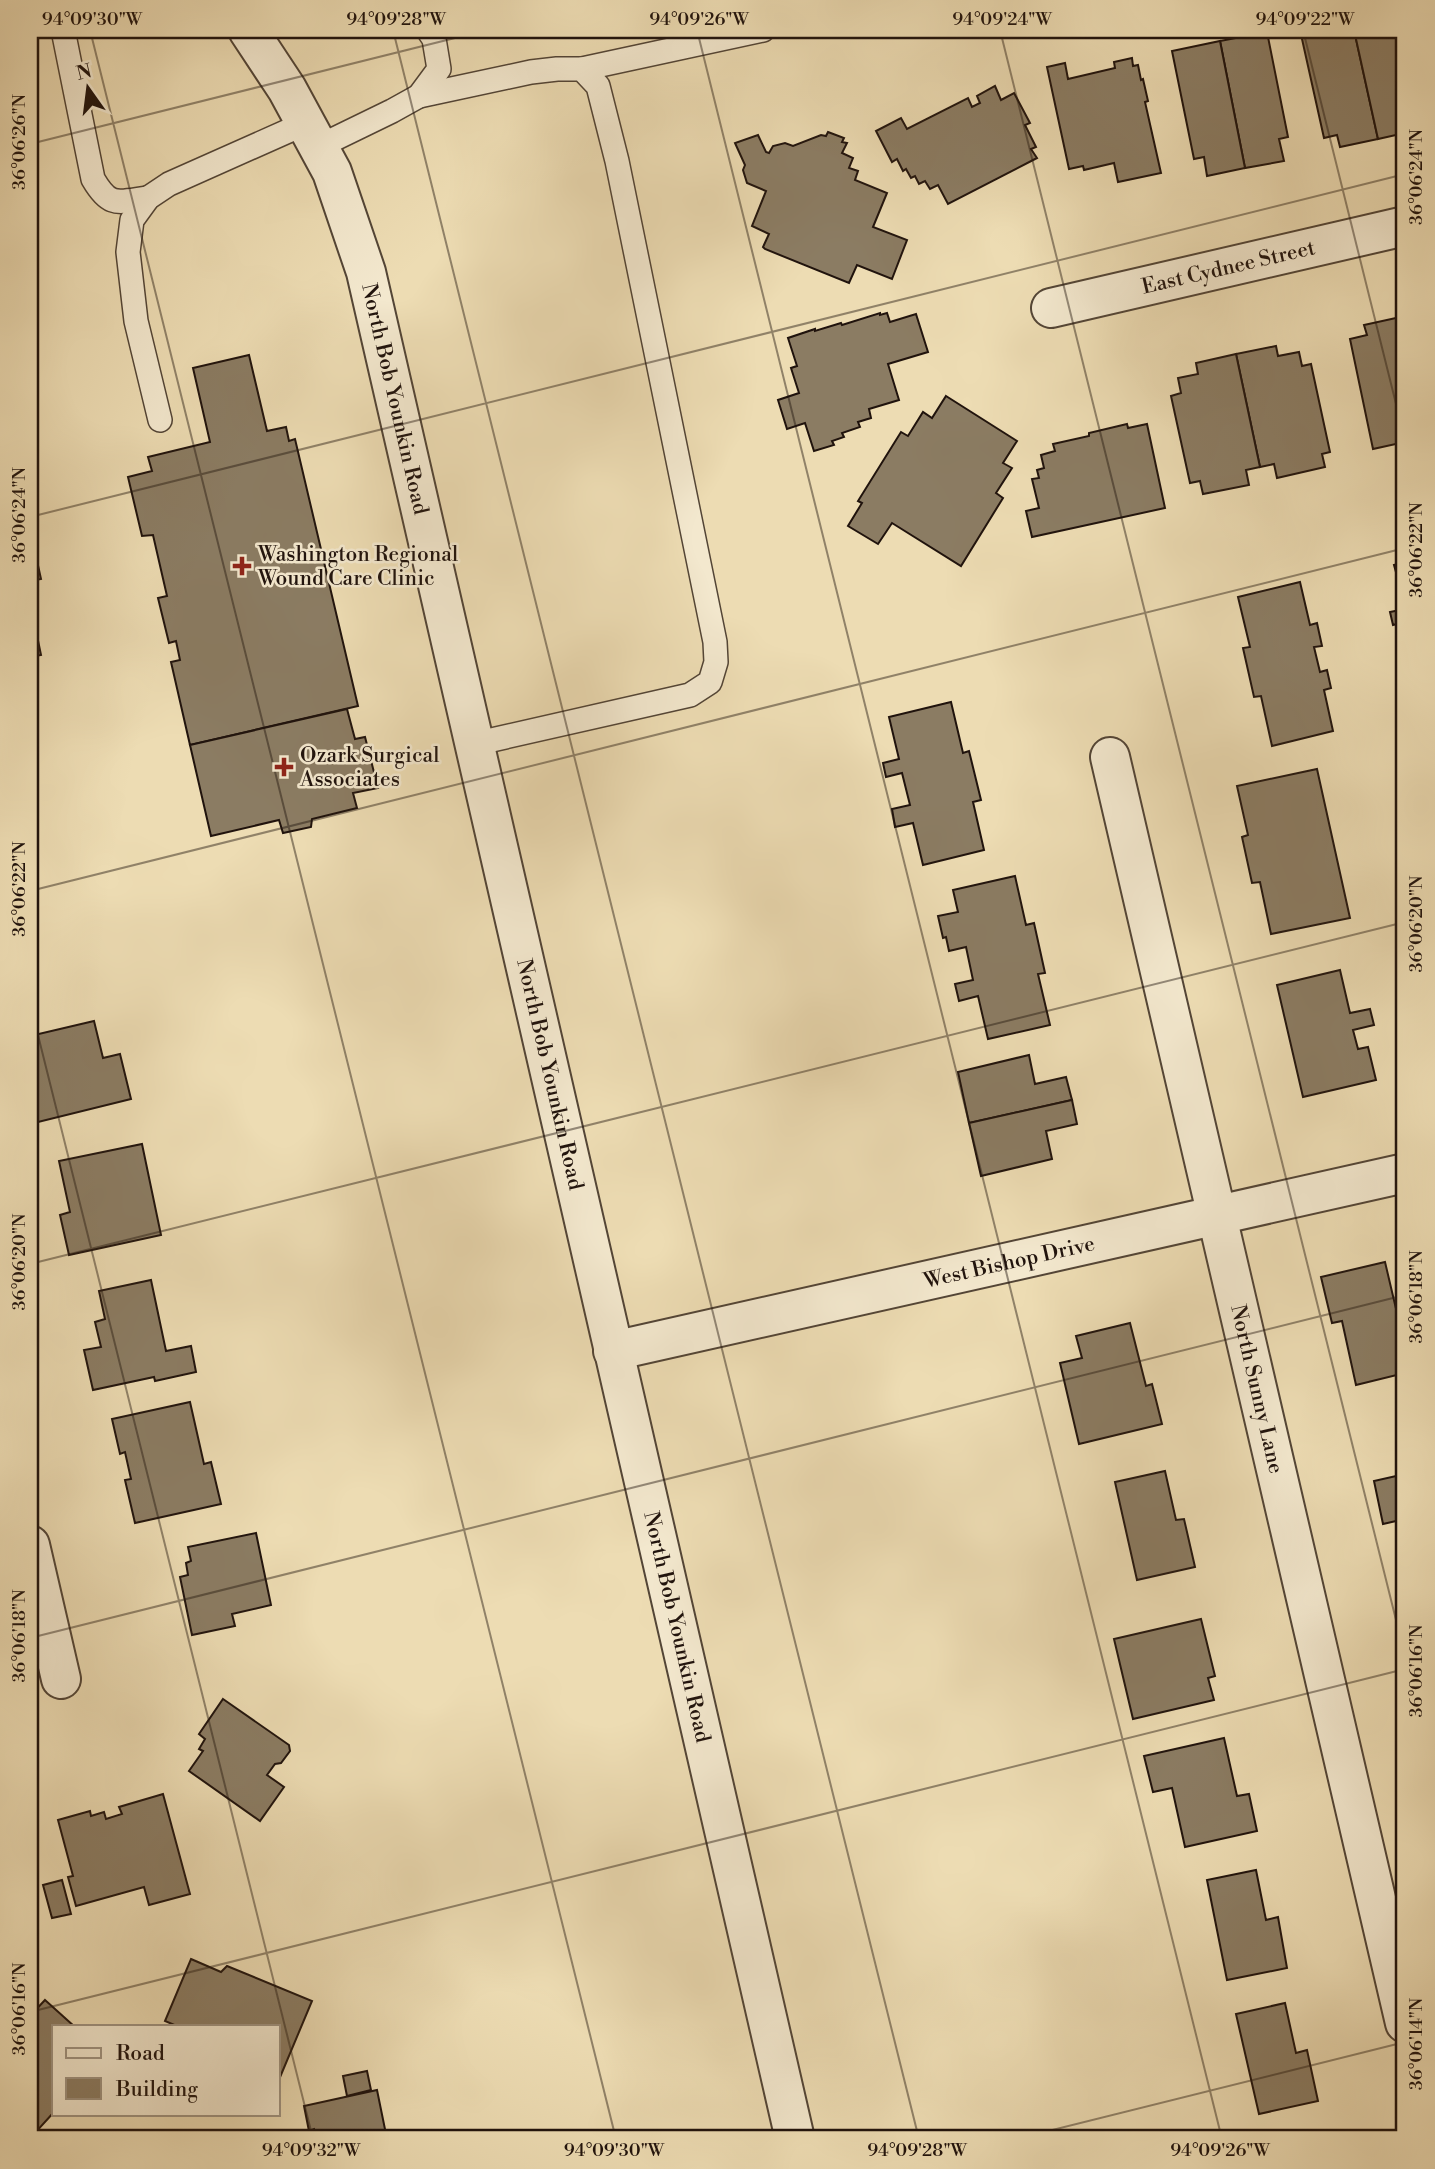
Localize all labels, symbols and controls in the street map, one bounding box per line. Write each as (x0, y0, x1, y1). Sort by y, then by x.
text: 94°09'30"W (42, 8, 143, 31)
text: 94°09'28"W (346, 8, 447, 31)
text: 94°09'26"W (649, 8, 749, 31)
text: 94°09'24"W (952, 8, 1052, 31)
text: 94°09'22"W (1256, 8, 1355, 31)
north arrow (52, 52, 122, 122)
text: N (74, 59, 94, 86)
text: 36°06'26"N (8, 93, 31, 190)
text: 36°06'24"N (1405, 128, 1428, 225)
street label: East Cydnee Street (1139, 235, 1318, 301)
street label: North Bob Younkin Road (355, 281, 433, 517)
text: 36°06'24"N (8, 466, 31, 563)
text: 36°06'22"N (1405, 502, 1428, 598)
place label: Washington Regional Wound Care Clinic (257, 542, 458, 592)
marker: Washington Regional Wound Care Clinic (232, 556, 252, 576)
place label: Ozark Surgical Associates (299, 743, 439, 793)
marker: Ozark Surgical Associates (274, 757, 294, 777)
text: 36°06'22"N (8, 841, 31, 937)
text: 36°06'20"N (1405, 875, 1428, 972)
street label: North Bob Younkin Road (510, 956, 589, 1193)
text: 36°06'20"N (8, 1213, 31, 1310)
street label: West Bishop Drive (920, 1231, 1097, 1295)
text: 36°06'18"N (1405, 1250, 1428, 1344)
street label: North Sunny Lane (1224, 1302, 1289, 1476)
street label: North Bob Younkin Road (637, 1509, 716, 1745)
text: 36°06'18"N (8, 1589, 31, 1683)
text: 36°06'16"N (1405, 1624, 1428, 1717)
text: 36°06'16"N (8, 1962, 31, 2055)
text: 36°06'14"N (1405, 1997, 1428, 2090)
legend (52, 2025, 280, 2116)
text: Road (116, 2041, 165, 2067)
text: Building (115, 2077, 198, 2103)
text: 94°09'32"W (262, 2139, 361, 2162)
text: 94°09'30"W (564, 2139, 665, 2162)
text: 94°09'28"W (867, 2139, 968, 2162)
text: 94°09'26"W (1170, 2139, 1270, 2162)

